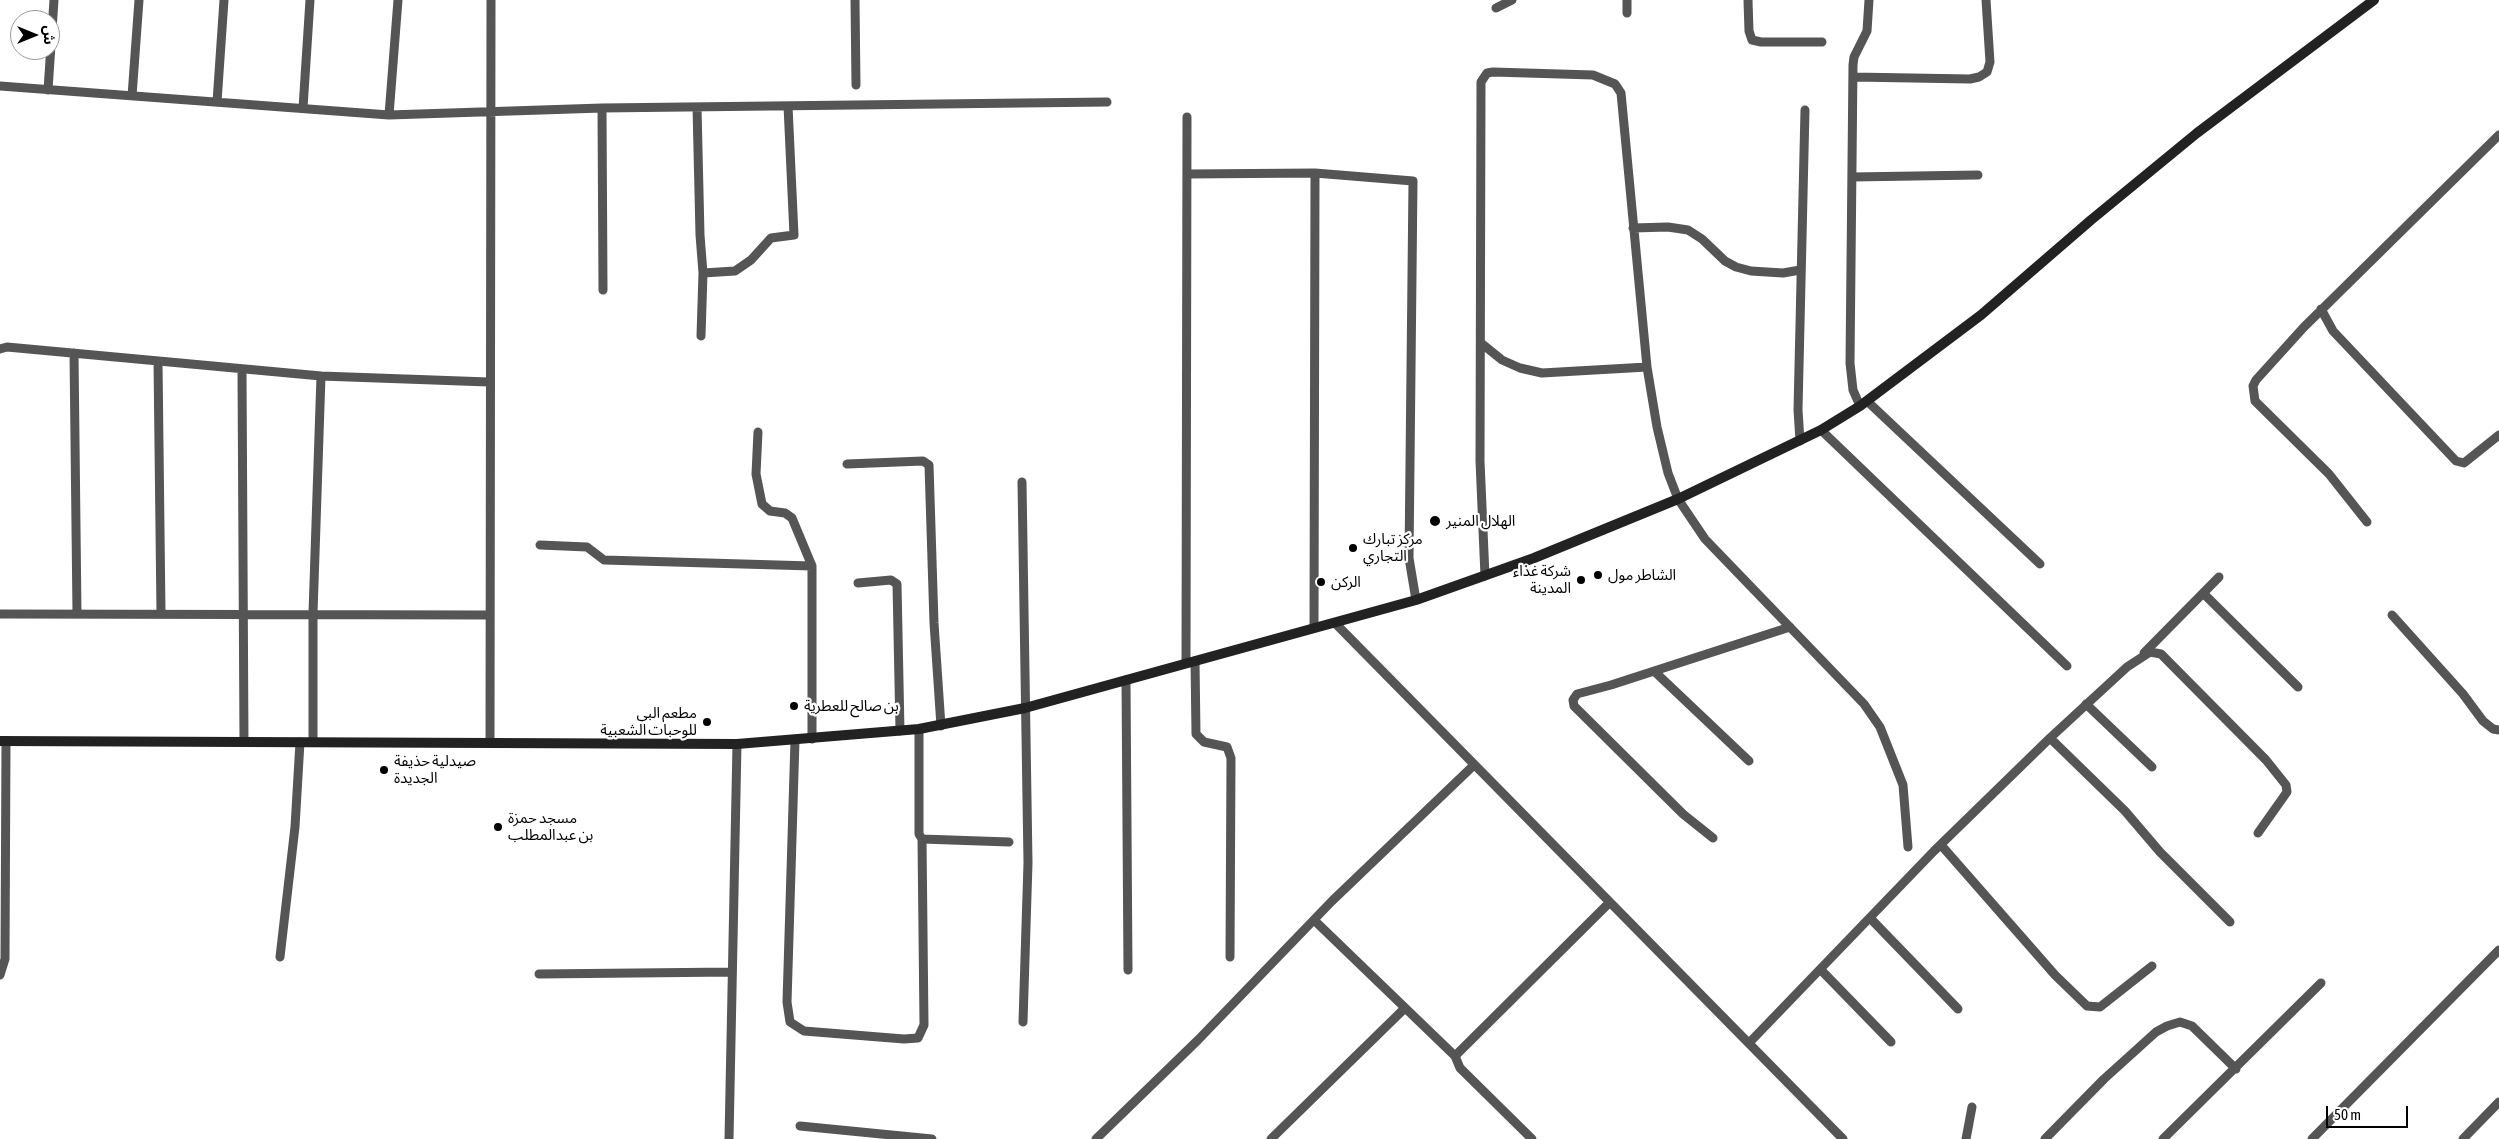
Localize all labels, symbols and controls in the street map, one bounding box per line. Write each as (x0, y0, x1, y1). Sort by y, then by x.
north arrow (10, 10, 60, 60)
text: ش (41, 25, 57, 45)
place label: الهلال المنير (1446, 512, 1515, 530)
marker: الهلال المنير (1428, 514, 1442, 528)
place label: مركز تبارك التجاري (1363, 530, 1423, 565)
marker: مركز تبارك التجاري (1347, 542, 1359, 554)
place label: شركة غذاء المدينة (1513, 562, 1571, 597)
place label: الشاطر مول (1608, 566, 1676, 584)
marker: الشاطر مول (1592, 569, 1604, 581)
place label: الركن (1331, 573, 1361, 591)
marker: شركة غذاء المدينة (1575, 574, 1587, 586)
marker: الركن (1315, 576, 1327, 588)
place label: بن صالح للعطرية (804, 697, 899, 715)
marker: بن صالح للعطرية (788, 700, 800, 712)
place label: مطعم البي للوحبات الشعبية (600, 704, 697, 739)
marker: مطعم البي للوحبات الشعبية (701, 716, 713, 728)
place label: صيدلية حذيفة الجديدة (394, 752, 476, 787)
marker: صيدلية حذيفة الجديدة (378, 764, 390, 776)
place label: مسجد حمزة بن عبدالمطلب (508, 809, 593, 844)
marker: مسجد حمزة بن عبدالمطلب (492, 821, 504, 833)
scale bar (2329, 1096, 2412, 1128)
text: 50 m (2334, 1106, 2361, 1123)

